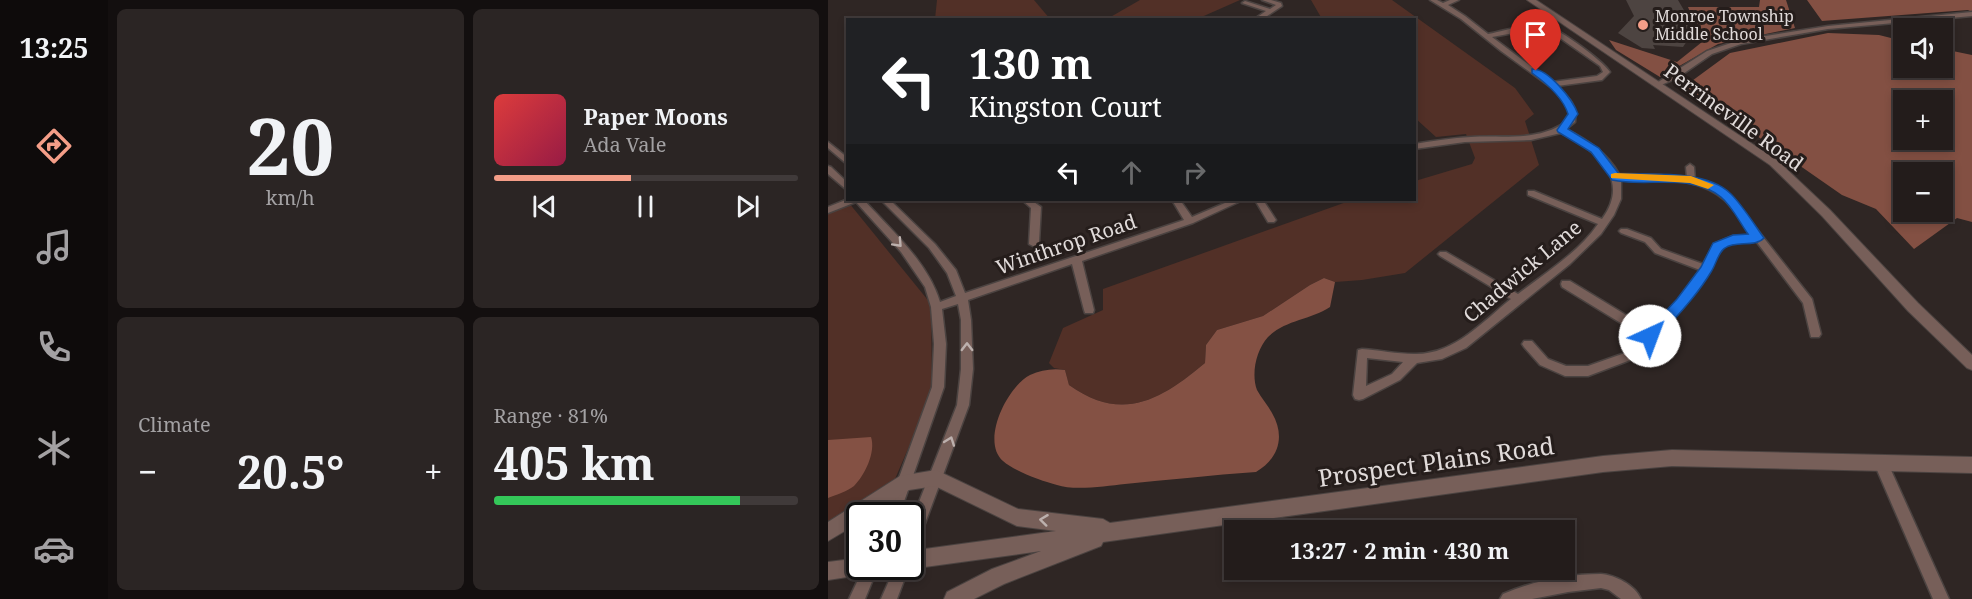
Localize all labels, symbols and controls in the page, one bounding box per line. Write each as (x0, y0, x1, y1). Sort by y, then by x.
place label: Monroe Township Middle School (1655, 5, 1794, 45)
pin (1510, 9, 1561, 71)
icon: arrive (1519, 18, 1552, 51)
marker: Monroe Township Middle School (1636, 18, 1650, 32)
map controls (1893, 18, 1953, 222)
button: sound (1893, 18, 1953, 78)
text: 13:25 (19, 29, 89, 66)
text: 130 m (969, 34, 1093, 91)
icon: left (870, 42, 948, 120)
street label: Perrineville Road (1659, 57, 1809, 177)
text: Kingston Court (969, 88, 1162, 125)
button: + (1893, 90, 1953, 150)
text: 20 (246, 92, 334, 198)
text: Paper Moons (584, 101, 728, 131)
icon: directions (33, 125, 75, 167)
text: Ada Vale (584, 131, 666, 158)
icon: left (1052, 156, 1085, 189)
icon: ahead (1115, 156, 1148, 189)
icon: right (1178, 156, 1211, 189)
button: − (1893, 162, 1953, 222)
text: km/h (266, 184, 315, 211)
icon: previous (528, 190, 561, 223)
icon: pause (629, 190, 662, 223)
icon: next (731, 190, 764, 223)
street label: Winthrop Road (992, 207, 1140, 281)
street label: Chadwick Lane (1457, 214, 1587, 328)
icon: music (33, 226, 75, 268)
one-way arrow (891, 236, 902, 247)
position arrow (1618, 304, 1682, 368)
icon: phone (33, 326, 75, 368)
one-way arrow (961, 342, 973, 351)
text: Range · 81% (494, 402, 608, 429)
text: Climate (138, 411, 211, 438)
icon: climate (33, 427, 75, 469)
street label: Prospect Plains Road (1316, 428, 1556, 494)
text: 405 km (494, 432, 655, 493)
one-way arrow (942, 436, 955, 447)
text: 20.5° (237, 441, 344, 502)
text: − (138, 449, 157, 494)
text: + (424, 449, 442, 494)
speed limit sign: 30 (846, 502, 924, 580)
one-way arrow (1039, 515, 1048, 527)
icon: car (33, 528, 75, 570)
text: 13:27 · 2 min · 430 m (1290, 535, 1509, 565)

